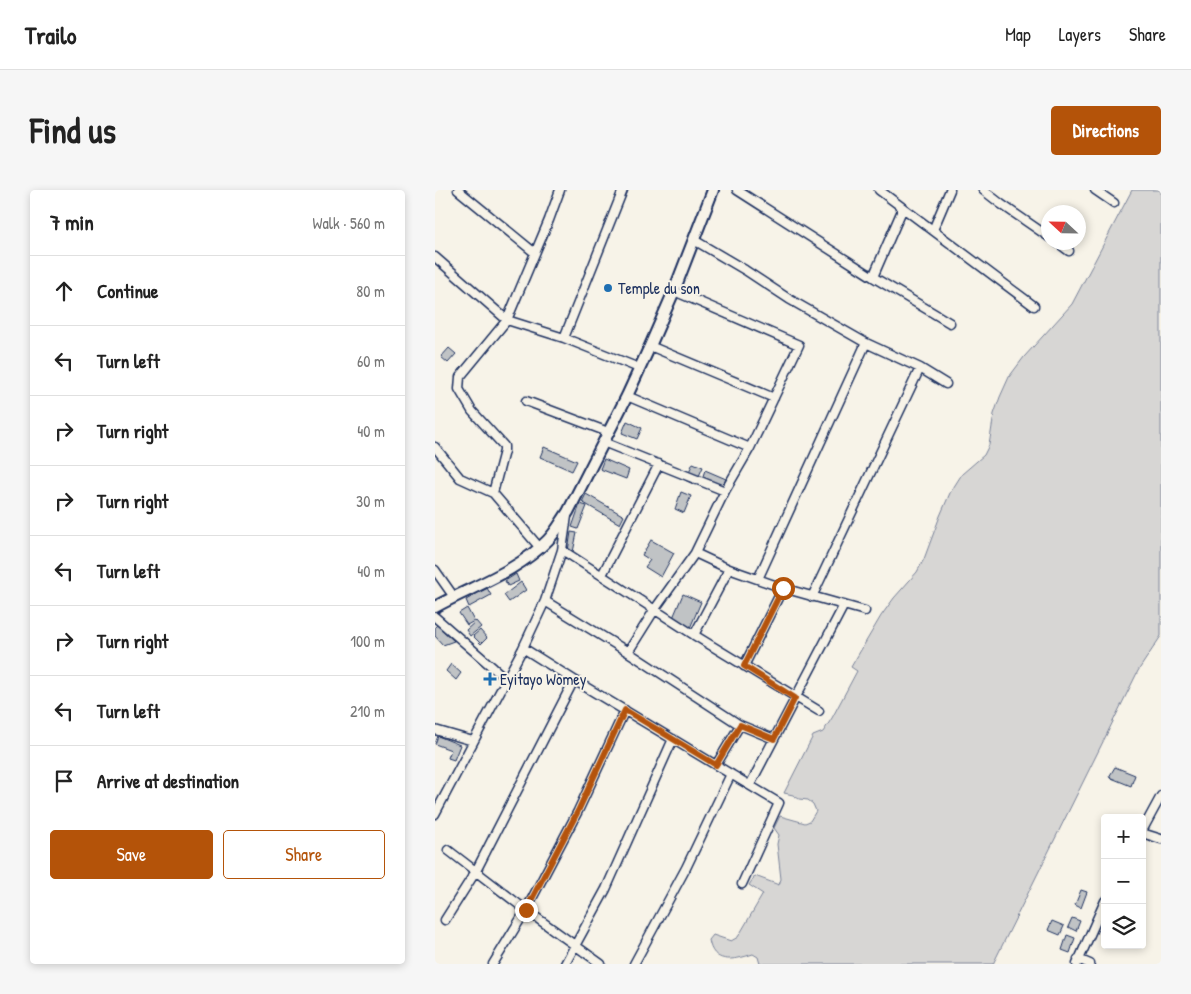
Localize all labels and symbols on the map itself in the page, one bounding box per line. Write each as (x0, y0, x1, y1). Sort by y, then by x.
north arrow (1041, 205, 1086, 250)
place label: Temple du son (618, 277, 700, 299)
marker: Temple du son (602, 282, 614, 294)
route start (772, 577, 795, 600)
place label: Eyitayo Womey (500, 668, 587, 690)
marker: Eyitayo Womey (484, 673, 496, 685)
route end (515, 899, 538, 922)

